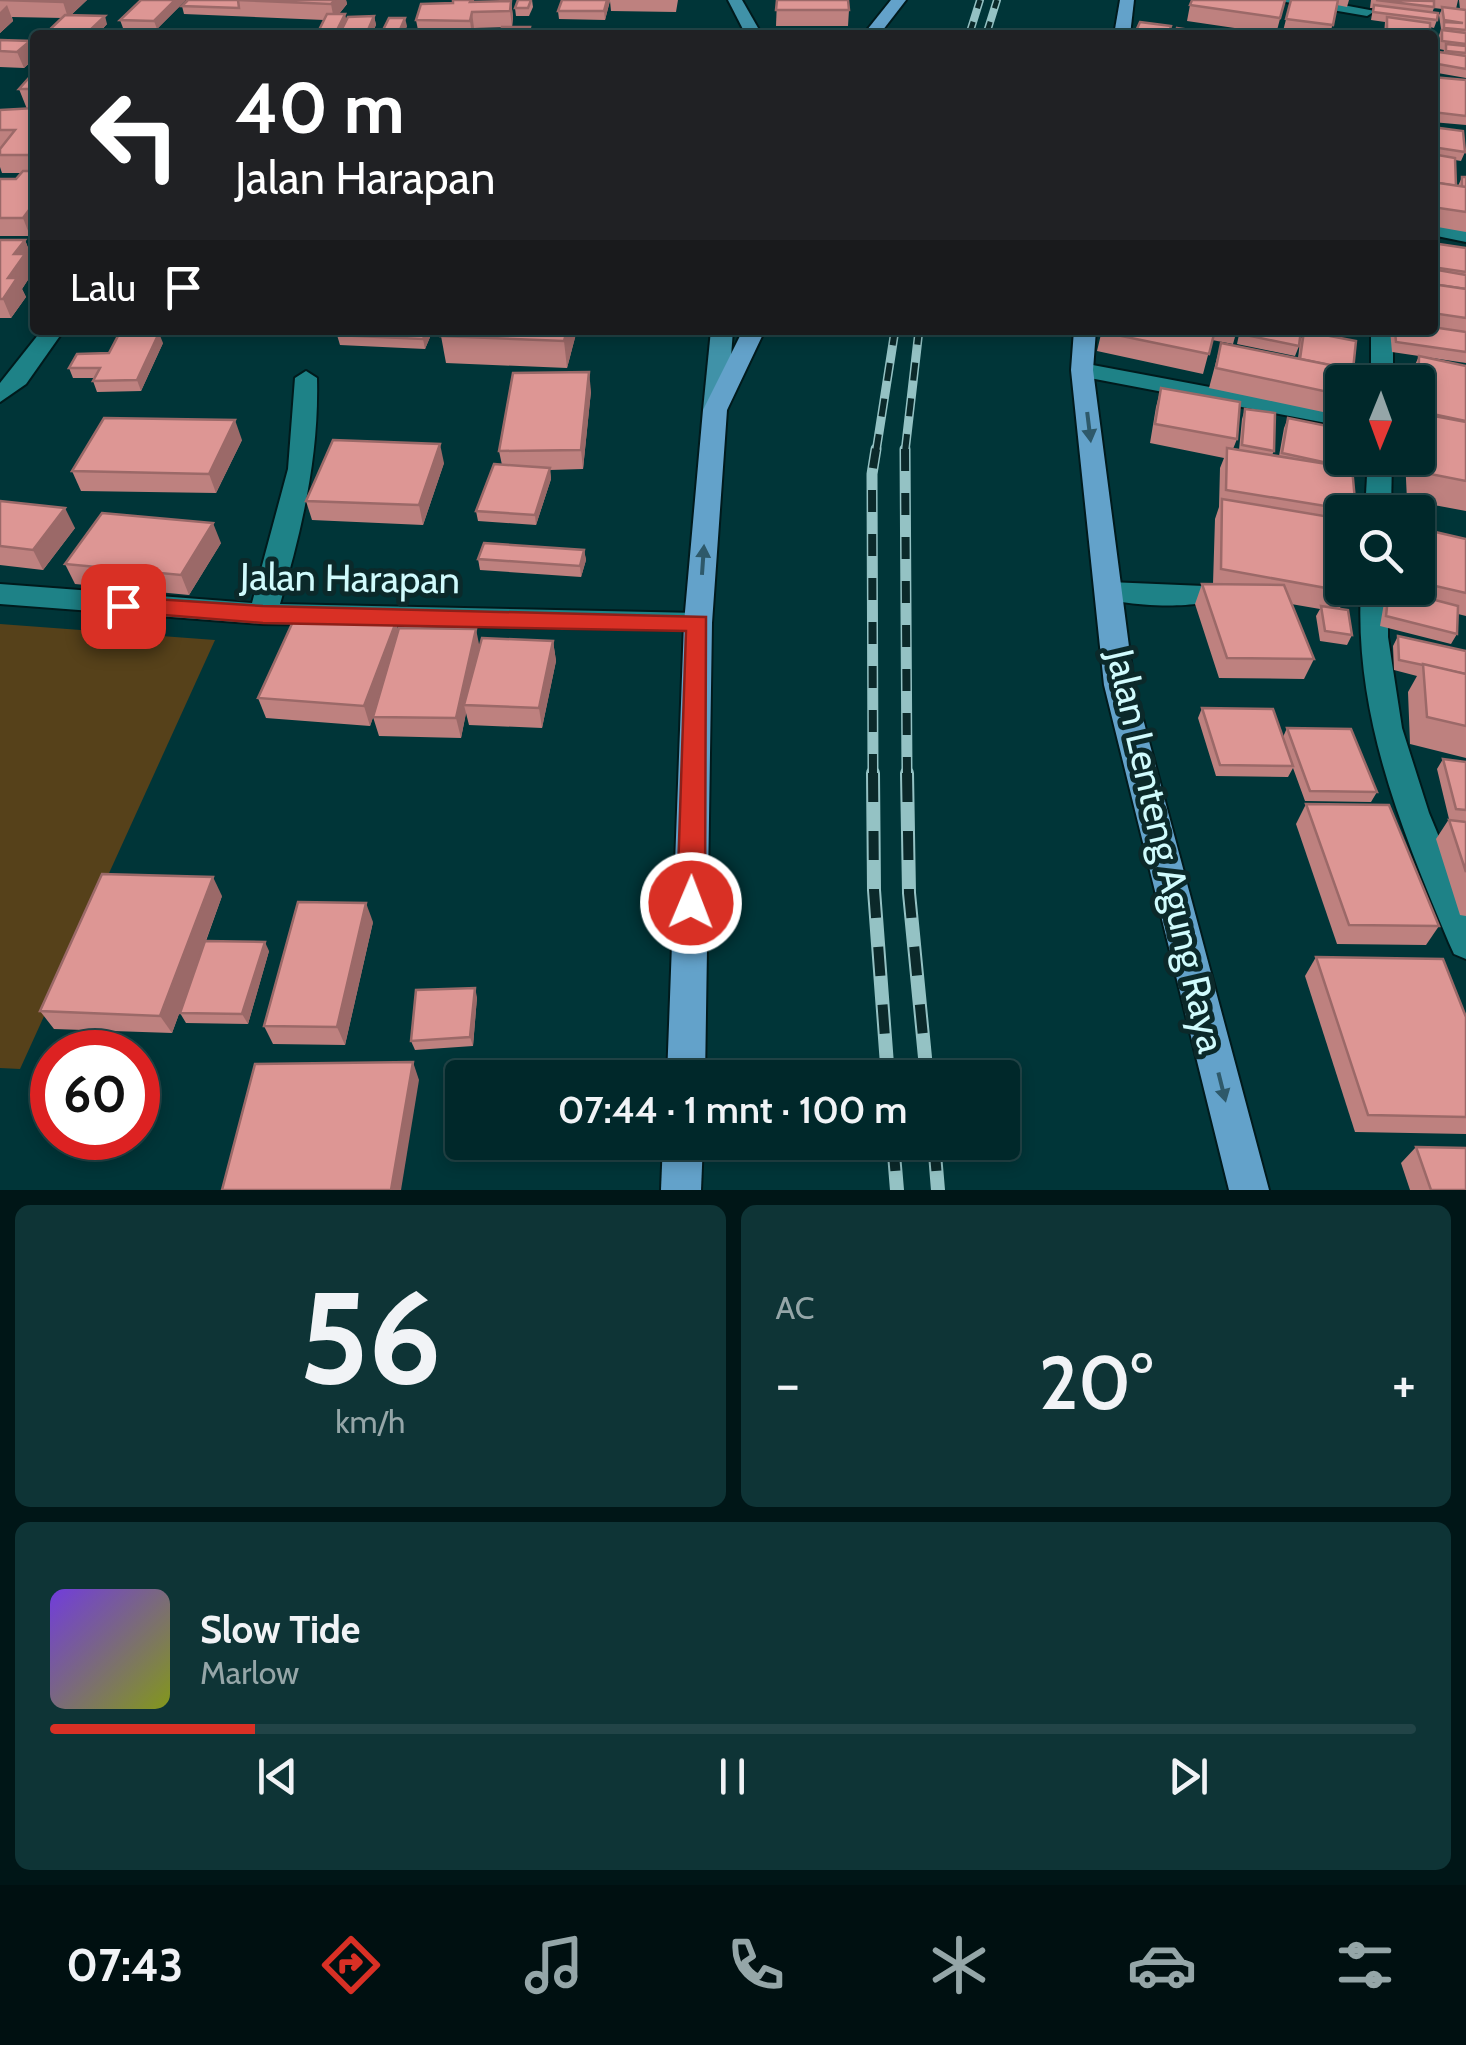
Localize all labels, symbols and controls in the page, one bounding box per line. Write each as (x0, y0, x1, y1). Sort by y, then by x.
text: 40 m (235, 65, 404, 151)
icon: left (70, 70, 200, 200)
text: Jalan Harapan (235, 151, 495, 205)
icon: arrive (156, 260, 211, 315)
text: Lalu (70, 264, 136, 311)
north arrow (1325, 365, 1435, 475)
map controls (1325, 365, 1435, 605)
one-way arrow (1081, 412, 1097, 443)
button: search (1325, 495, 1435, 605)
one-way arrow (695, 544, 711, 576)
street label: Jalan Harapan (239, 553, 460, 603)
pin (81, 564, 166, 649)
icon: arrive (96, 579, 151, 634)
street label: Jalan Lenteng Agung Raya (1096, 644, 1235, 1057)
position arrow (639, 851, 743, 955)
speed limit sign: 60 (30, 1030, 160, 1160)
one-way arrow (1215, 1072, 1231, 1103)
text: 07:44 · 1 mnt · 100 m (558, 1086, 907, 1133)
text: 56 (299, 1258, 442, 1416)
text: AC (776, 1288, 815, 1327)
text: 20° (1039, 1337, 1153, 1428)
text: − (776, 1350, 800, 1417)
text: + (1392, 1350, 1416, 1417)
text: km/h (335, 1402, 405, 1441)
text: Slow Tide (200, 1606, 360, 1653)
text: Marlow (200, 1653, 299, 1692)
icon: previous (250, 1749, 305, 1804)
icon: pause (705, 1749, 760, 1804)
icon: next (1161, 1749, 1216, 1804)
icon: directions (316, 1930, 386, 2000)
icon: music (519, 1930, 589, 2000)
icon: phone (721, 1930, 791, 2000)
icon: climate (924, 1930, 994, 2000)
icon: car (1127, 1930, 1197, 2000)
icon: filters (1330, 1930, 1400, 2000)
text: 07:43 (66, 1938, 183, 1992)

